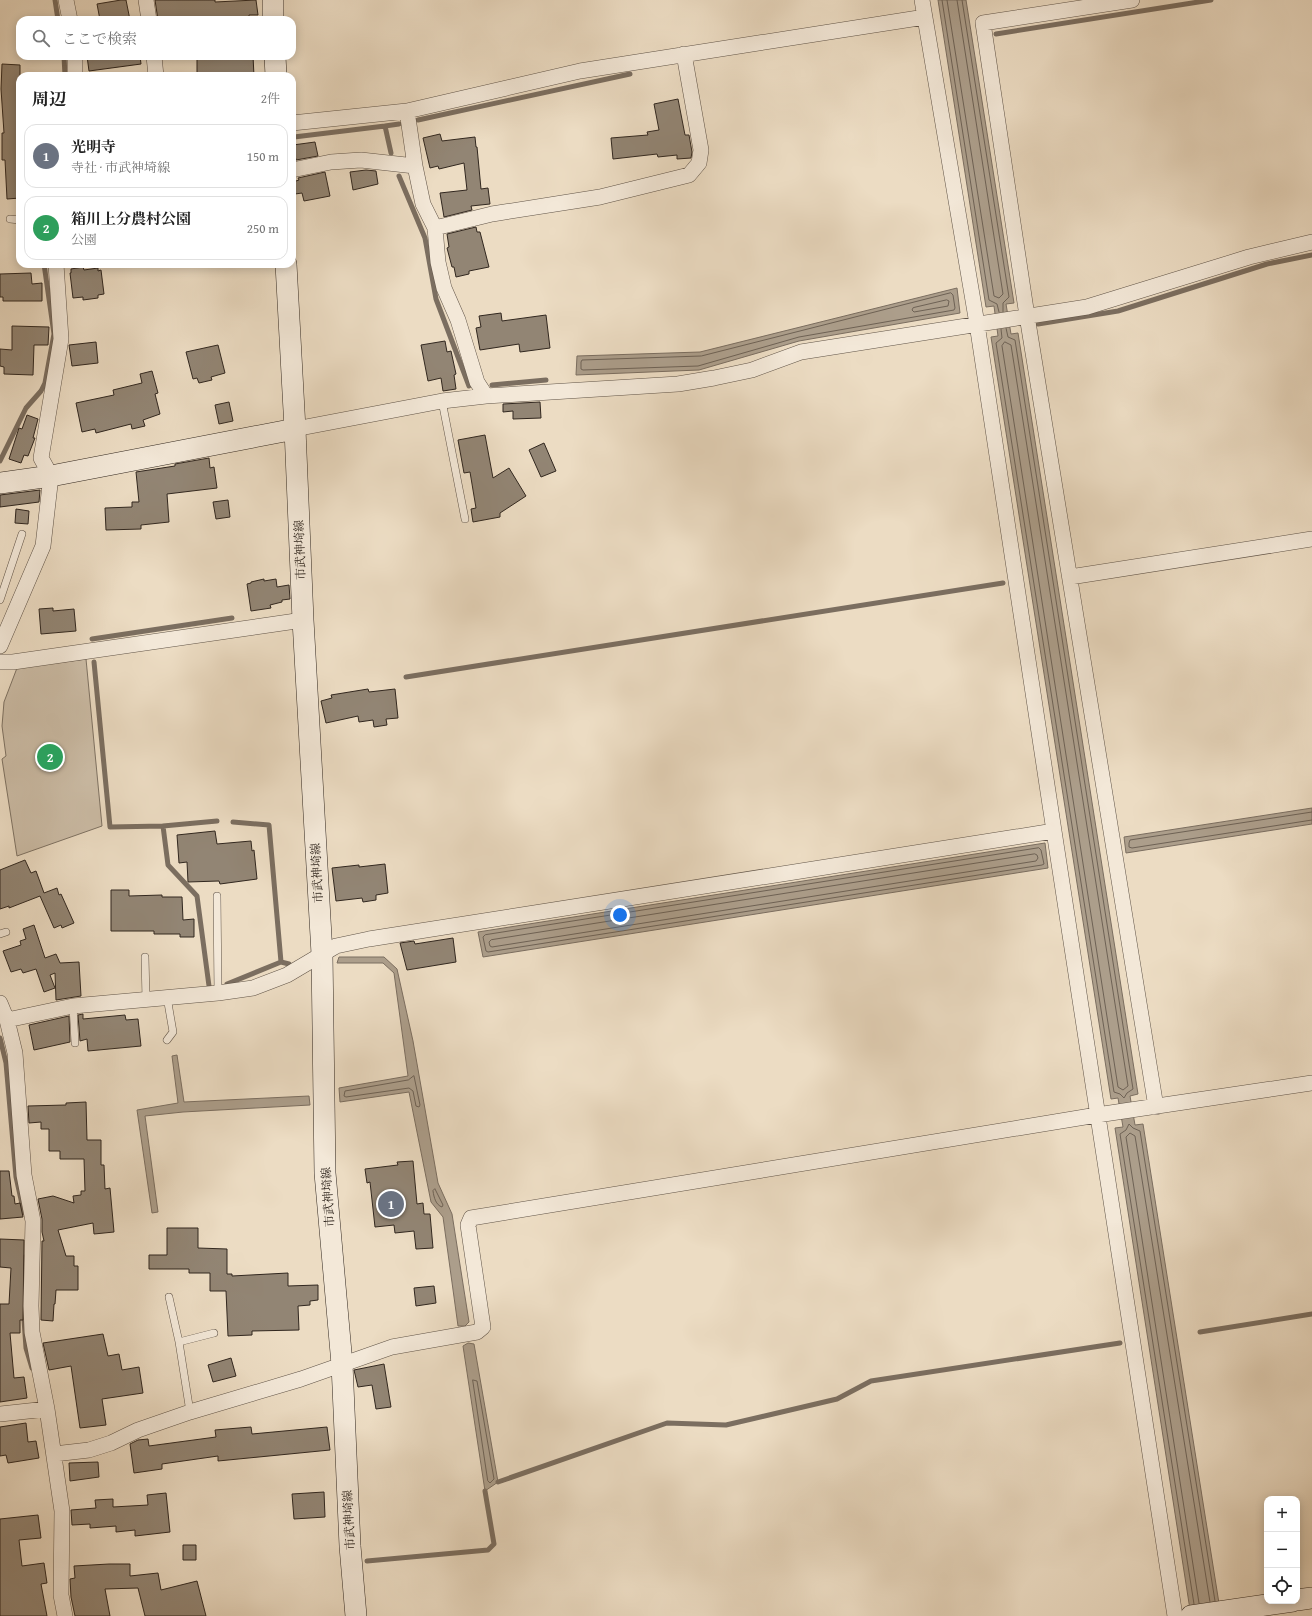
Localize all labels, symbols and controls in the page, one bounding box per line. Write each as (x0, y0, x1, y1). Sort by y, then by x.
search box (16, 16, 296, 60)
icon: search (30, 27, 52, 49)
text: ここで検索 (62, 28, 137, 49)
text: 周辺 (32, 86, 66, 111)
text: 2件 (261, 89, 280, 108)
text: 光明寺 (71, 136, 116, 157)
text: 1 (43, 147, 49, 166)
text: 150 m (247, 147, 279, 166)
text: 寺社 · 市武神埼線 (71, 158, 170, 177)
text: 箱川上分農村公園 (71, 208, 191, 229)
text: 2 (43, 219, 49, 238)
text: 250 m (247, 219, 279, 238)
text: 公園 (71, 230, 97, 249)
street label: 市武神埼線 (290, 520, 309, 580)
pin: 2 (37, 742, 63, 772)
street label: 市武神埼線 (306, 843, 327, 903)
your location (610, 905, 630, 925)
street label: 市武神埼線 (317, 1167, 338, 1228)
pin: 1 (378, 1189, 404, 1219)
street label: 市武神埼線 (338, 1490, 359, 1550)
map controls (1264, 1496, 1300, 1604)
button: + (1264, 1496, 1300, 1532)
button: − (1264, 1532, 1300, 1568)
button: locate (1264, 1568, 1300, 1604)

